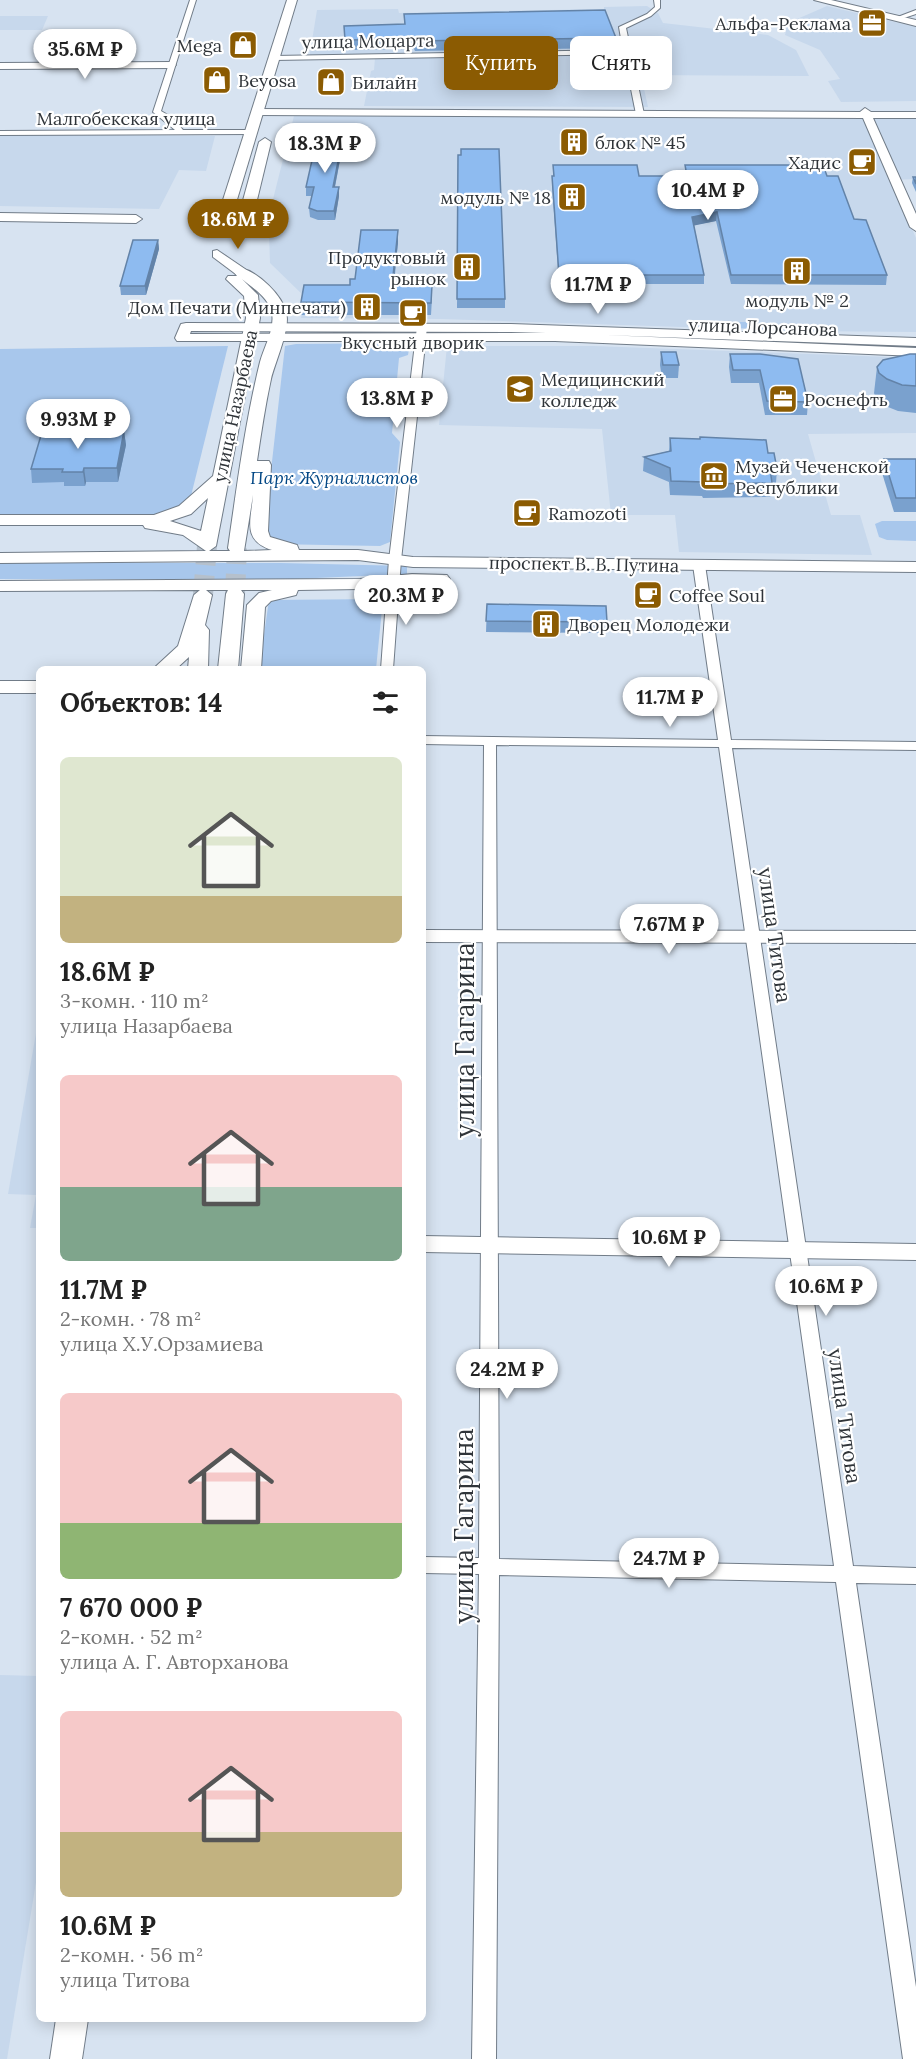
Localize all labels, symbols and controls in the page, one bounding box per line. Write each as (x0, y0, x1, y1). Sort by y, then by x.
office icon: Альфа-Реклама (856, 7, 888, 39)
place label: Альфа-Реклама (714, 12, 851, 35)
street label: улица Моцарта (301, 28, 435, 54)
pin: 35.6M ₽ (30, 29, 140, 80)
shop icon: Mega (227, 29, 259, 61)
place label: Mega (177, 34, 222, 57)
text: 35.6M ₽ (47, 36, 123, 61)
chip: Купить (444, 36, 558, 90)
chip: Снять (570, 36, 672, 90)
shop icon: Beyosa (201, 64, 233, 96)
shop icon: Билайн (315, 66, 347, 98)
place label: Beyosa (238, 69, 296, 92)
place label: Билайн (352, 71, 417, 94)
street label: Малгобекская улица (37, 107, 215, 130)
pin: 18.3M ₽ (270, 123, 380, 174)
building icon: блок № 45 (558, 126, 590, 158)
text: 18.3M ₽ (289, 130, 361, 155)
place label: блок № 45 (595, 131, 686, 154)
cafe icon: Хадис (846, 146, 878, 178)
place label: Хадис (789, 151, 841, 174)
pin: 10.4M ₽ (653, 170, 763, 221)
text: 10.4M ₽ (671, 177, 745, 202)
building icon: модуль № 18 (556, 181, 588, 213)
place label: модуль № 18 (440, 186, 551, 209)
pin: 18.6M ₽ (183, 199, 293, 250)
text: 18.6M ₽ (202, 206, 274, 231)
place label: Продуктовый рынок (328, 246, 446, 290)
building icon: Продуктовый рынок (451, 251, 483, 283)
building icon: модуль № 2 (781, 255, 813, 287)
pin: 11.7M ₽ (543, 264, 653, 315)
text: 11.7M ₽ (565, 271, 631, 296)
place label: модуль № 2 (745, 289, 849, 312)
building icon: Дом Печати (Минпечати) (351, 291, 383, 323)
place label: Дом Печати (Минпечати) (128, 296, 346, 319)
cafe icon: Вкусный дворик (397, 297, 429, 329)
street label: улица Лорсанова (688, 313, 838, 341)
street label: улица Назарбаева (208, 328, 262, 484)
place label: Вкусный дворик (342, 331, 485, 354)
place label: Медицинский колледж (541, 368, 665, 412)
school or university icon: Медицинский колледж (504, 373, 536, 405)
pin: 13.8M ₽ (342, 378, 452, 429)
office icon: Роснефть (767, 383, 799, 415)
text: 13.8M ₽ (361, 385, 433, 410)
place label: Роснефть (804, 388, 888, 411)
pin: 9.93M ₽ (23, 399, 133, 450)
text: 9.93M ₽ (40, 406, 116, 431)
place label: Музей Чеченской Республики (735, 455, 889, 499)
museum icon: Музей Чеченской Республики (698, 460, 730, 492)
park label: Парк Журналистов (250, 466, 418, 489)
cafe icon: Ramozoti (511, 497, 543, 529)
place label: Ramozoti (548, 502, 627, 525)
street label: проспект В. В. Путина (489, 551, 679, 577)
pin: 20.3M ₽ (351, 575, 461, 626)
cafe icon: Coffee Soul (632, 579, 664, 611)
text: 20.3M ₽ (368, 582, 444, 607)
place label: Coffee Soul (669, 584, 765, 607)
building icon: Дворец Молодежи (530, 608, 562, 640)
place label: Дворец Молодежи (567, 613, 730, 636)
pin: 11.7M ₽ (615, 677, 725, 728)
text: 11.7M ₽ (637, 684, 703, 709)
text: Объектов: 14 (60, 686, 222, 719)
icon: filters (369, 686, 402, 719)
icon: home (177, 796, 285, 904)
street label: улица Титова (752, 865, 798, 1005)
pin: 7.67M ₽ (614, 904, 724, 955)
text: 7.67M ₽ (634, 911, 704, 936)
street label: улица Гагарина (448, 942, 481, 1138)
text: 18.6M ₽ (60, 955, 155, 988)
text: 3-комн. · 110 m² (60, 988, 209, 1013)
text: улица Назарбаева (60, 1013, 233, 1038)
icon: home (177, 1114, 285, 1222)
pin: 10.6M ₽ (614, 1217, 724, 1268)
text: 10.6M ₽ (632, 1224, 706, 1249)
pin: 10.6M ₽ (771, 1266, 881, 1317)
text: 11.7M ₽ (60, 1273, 147, 1306)
text: 10.6M ₽ (789, 1273, 863, 1298)
text: 2-комн. · 78 m² (60, 1306, 201, 1331)
text: улица Х.У.Орзамиева (60, 1331, 264, 1356)
street label: улица Титова (822, 1346, 868, 1486)
pin: 24.2M ₽ (452, 1349, 562, 1400)
text: 24.2M ₽ (470, 1356, 544, 1381)
street label: улица Гагарина (447, 1428, 480, 1624)
icon: home (177, 1432, 285, 1540)
pin: 24.7M ₽ (614, 1538, 724, 1589)
text: 24.7M ₽ (633, 1545, 705, 1570)
text: 7 670 000 ₽ (60, 1591, 202, 1624)
text: 2-комн. · 52 m² (60, 1624, 203, 1649)
text: улица А. Г. Авторханова (60, 1649, 289, 1674)
icon: home (177, 1750, 285, 1858)
text: 10.6M ₽ (60, 1909, 156, 1942)
text: 2-комн. · 56 m² (60, 1942, 203, 1967)
text: улица Титова (60, 1967, 190, 1992)

